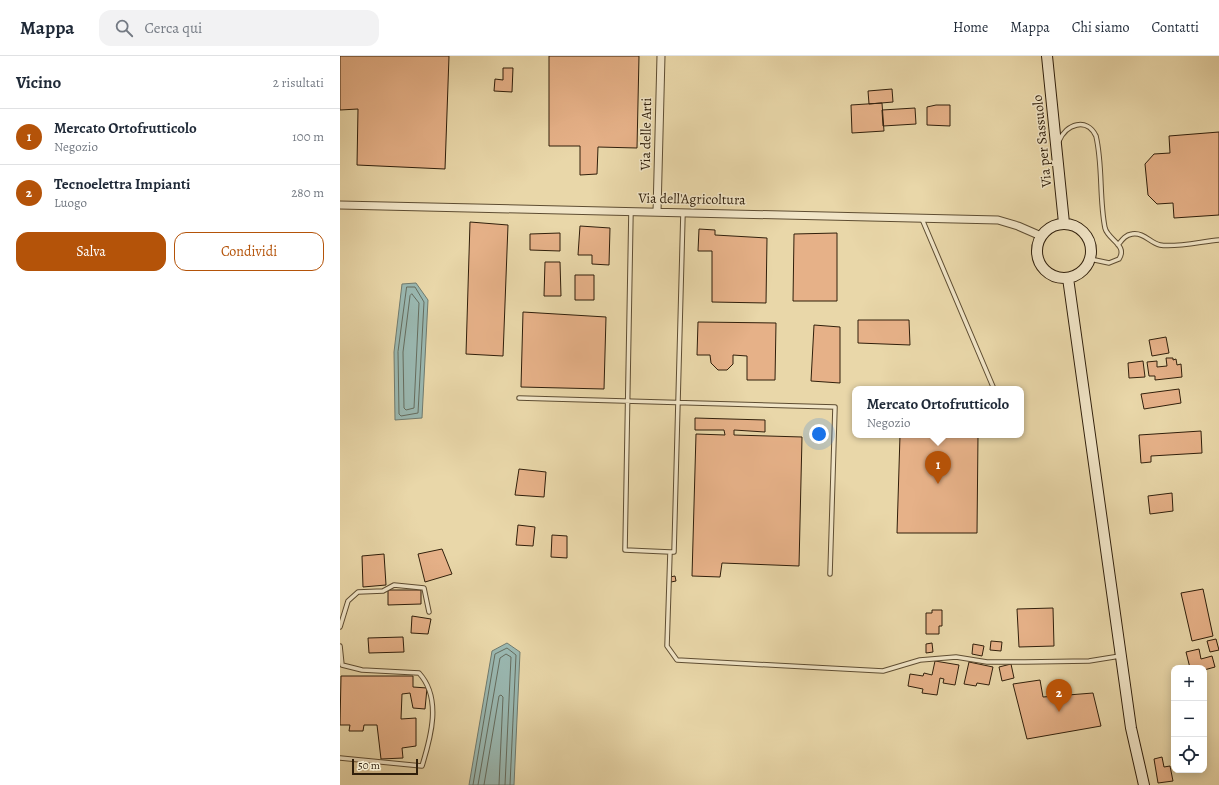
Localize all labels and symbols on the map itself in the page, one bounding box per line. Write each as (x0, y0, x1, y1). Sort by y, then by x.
street label: Via per Sassuolo (1028, 94, 1056, 189)
street label: Via delle Arti (636, 97, 656, 172)
street label: Via dell'Agricoltura (637, 189, 746, 209)
your location (809, 424, 829, 444)
pin: 1 (925, 451, 951, 484)
pin: 2 (1046, 679, 1072, 712)
scale bar (352, 757, 418, 776)

